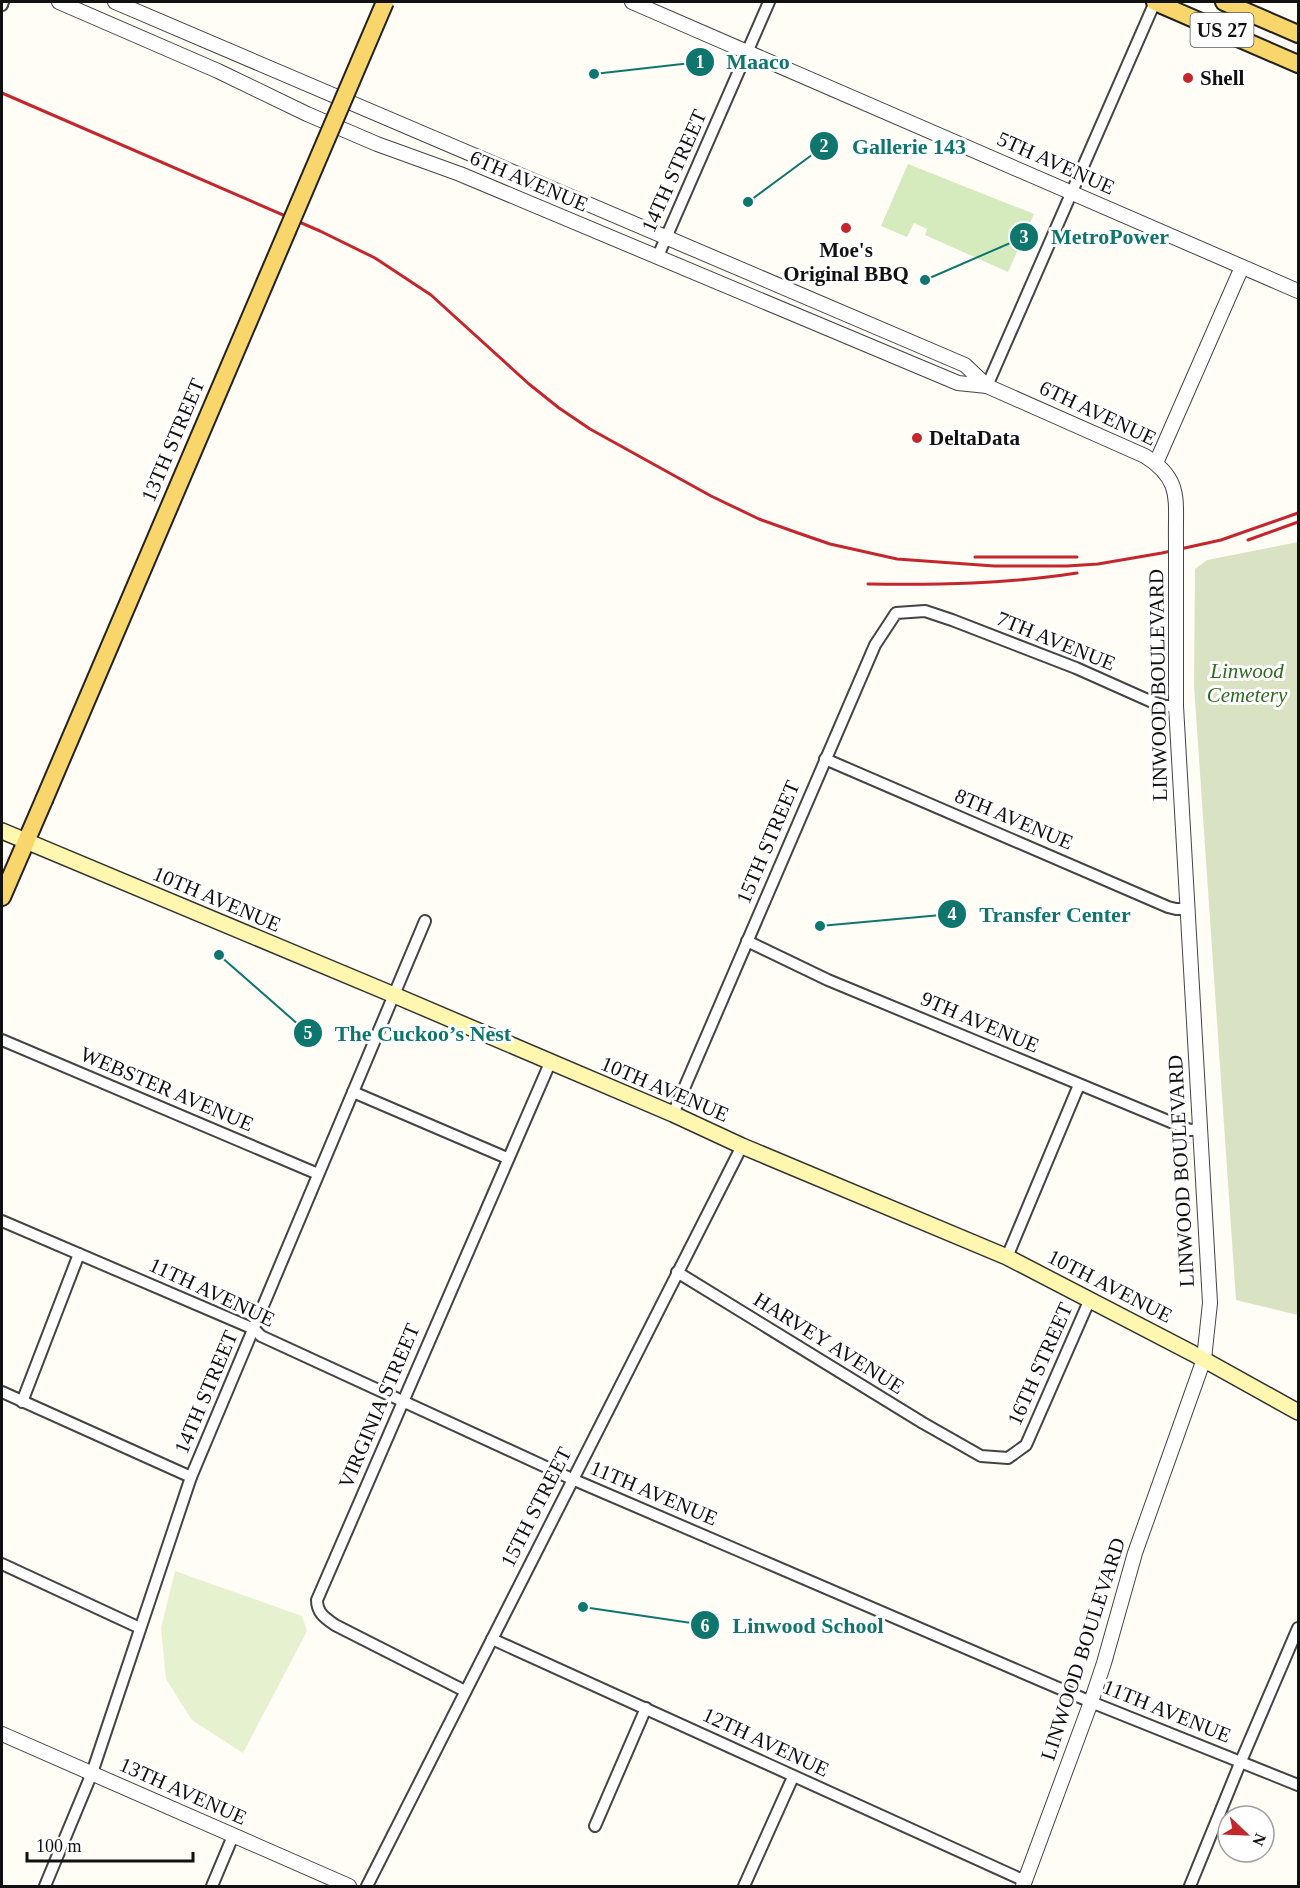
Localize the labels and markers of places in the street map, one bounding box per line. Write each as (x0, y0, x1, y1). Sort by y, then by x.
callout: Maaco (685, 42, 802, 82)
place label: Shell (1200, 66, 1245, 90)
marker: Shell (1181, 71, 1195, 85)
callout: Gallerie 143 (809, 126, 978, 166)
callout: MetroPower (1009, 217, 1181, 257)
marker: Moe's Original BBQ (839, 221, 853, 235)
place label: Moe's Original BBQ (783, 238, 909, 286)
place label: DeltaData (929, 426, 1020, 450)
marker: DeltaData (910, 431, 924, 445)
callout: Transfer Center (937, 894, 1143, 934)
callout: The Cuckoo’s Nest (293, 1013, 523, 1053)
callout: Linwood School (690, 1605, 895, 1645)

